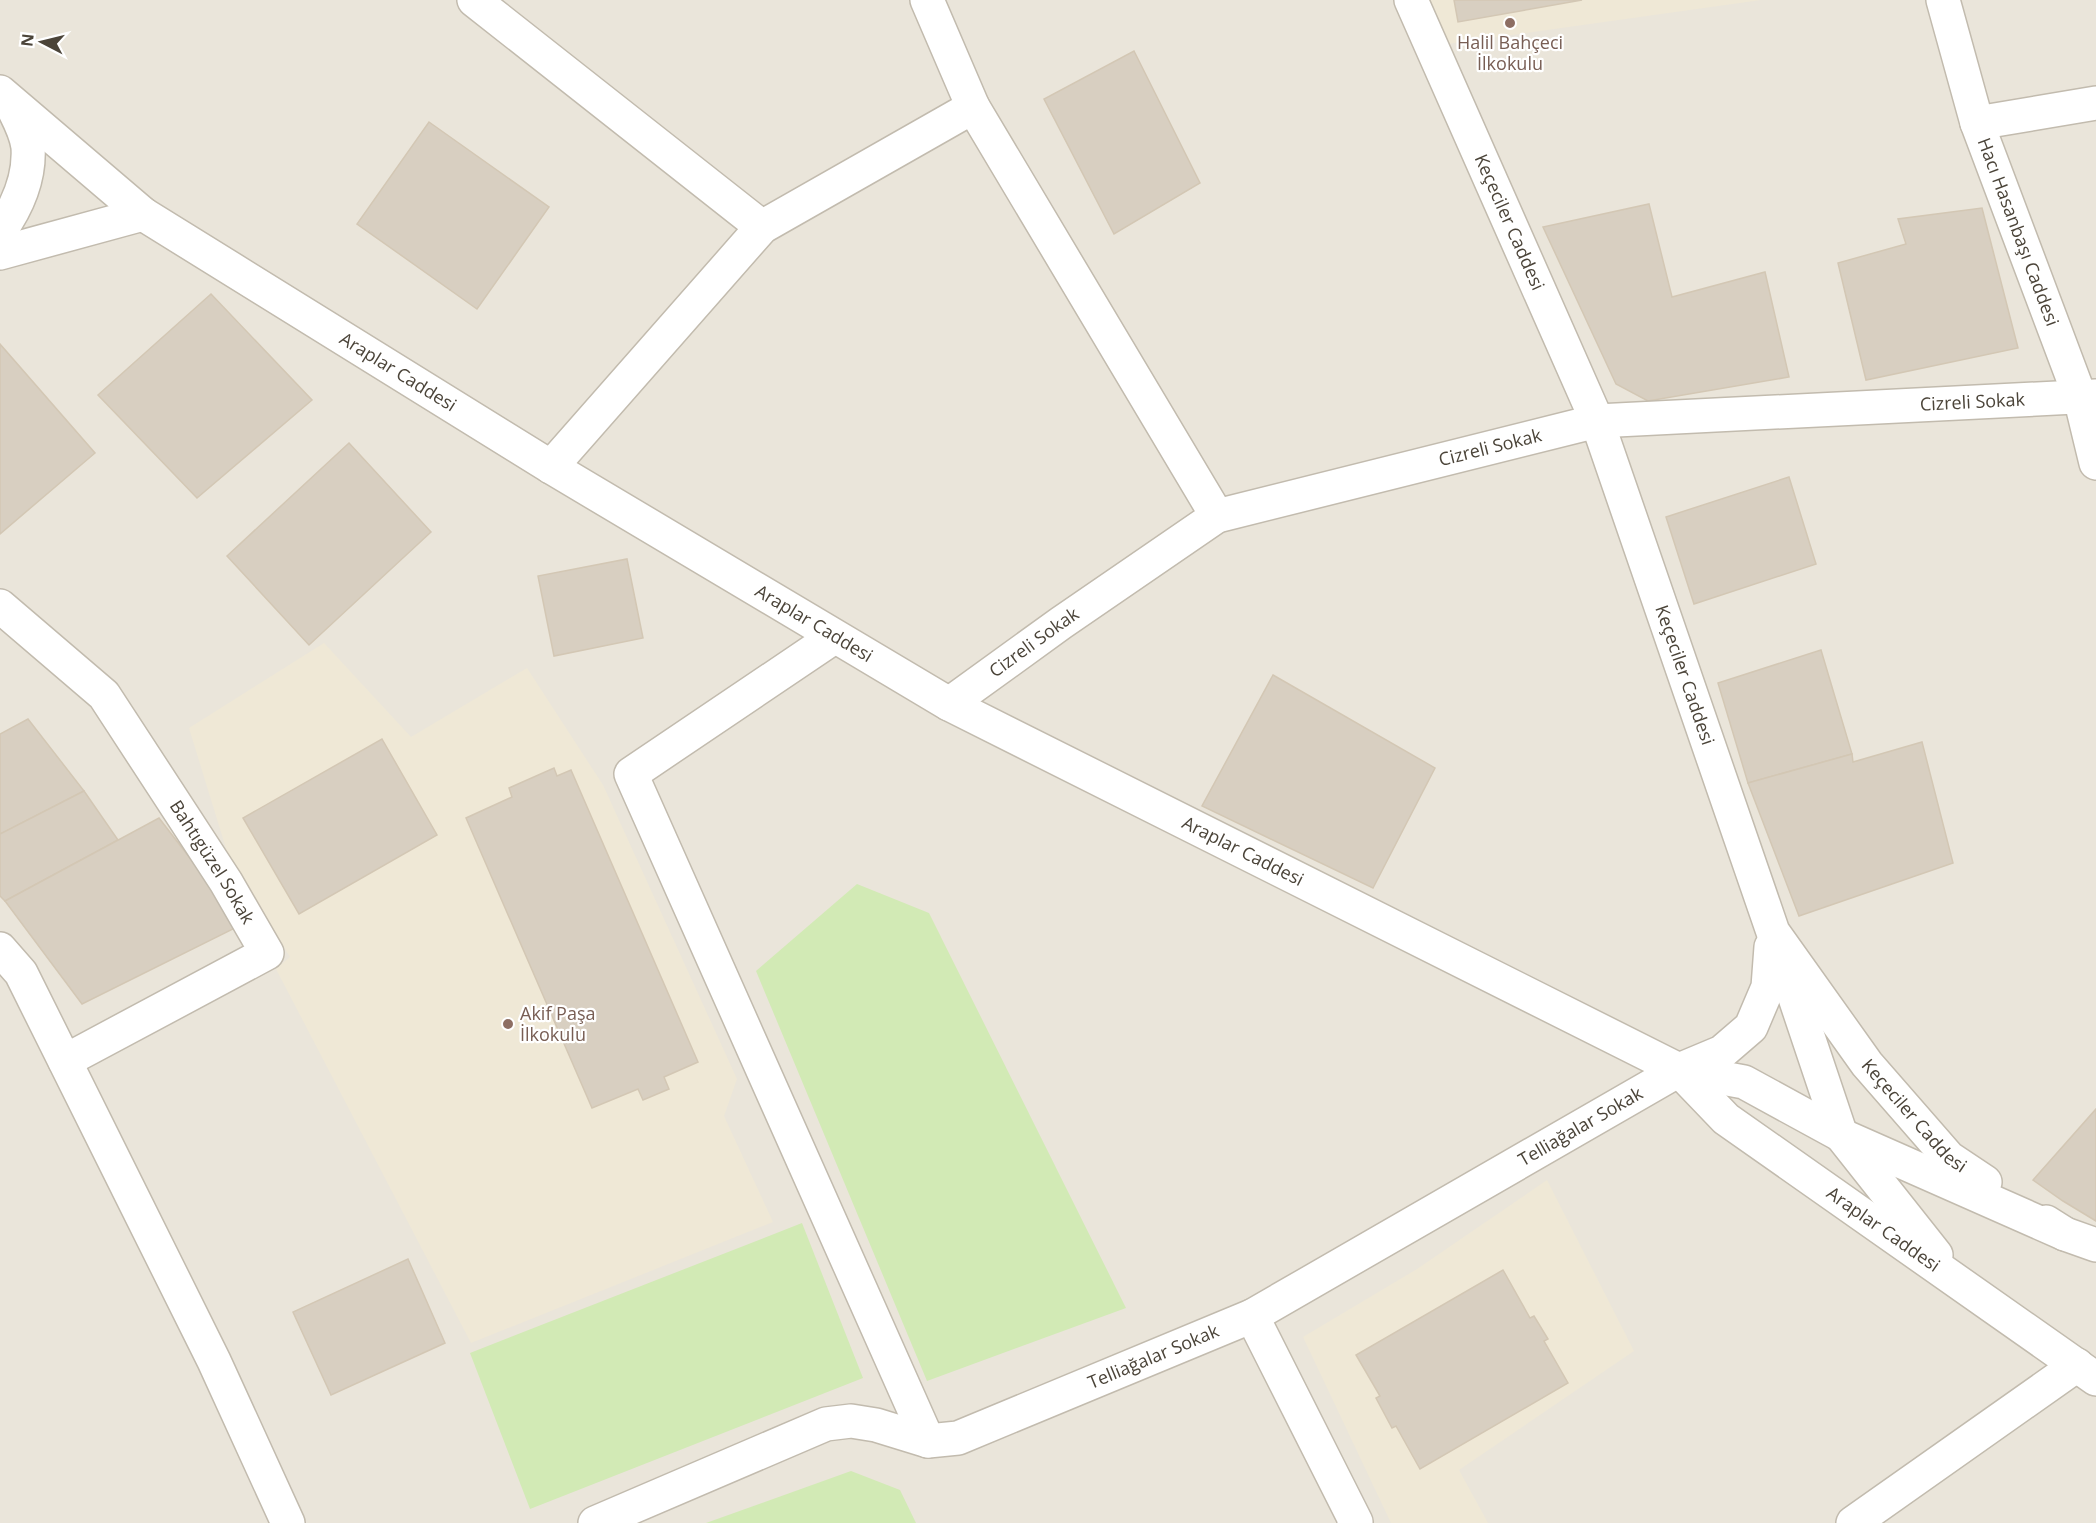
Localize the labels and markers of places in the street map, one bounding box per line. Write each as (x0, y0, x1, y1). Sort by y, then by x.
marker: Halil Bahçeci İlkokulu (1503, 16, 1517, 30)
place label: Halil Bahçeci İlkokulu (1457, 30, 1563, 75)
place label: Akif Paşa İlkokulu (520, 1001, 596, 1046)
marker: Akif Paşa İlkokulu (501, 1017, 515, 1031)

